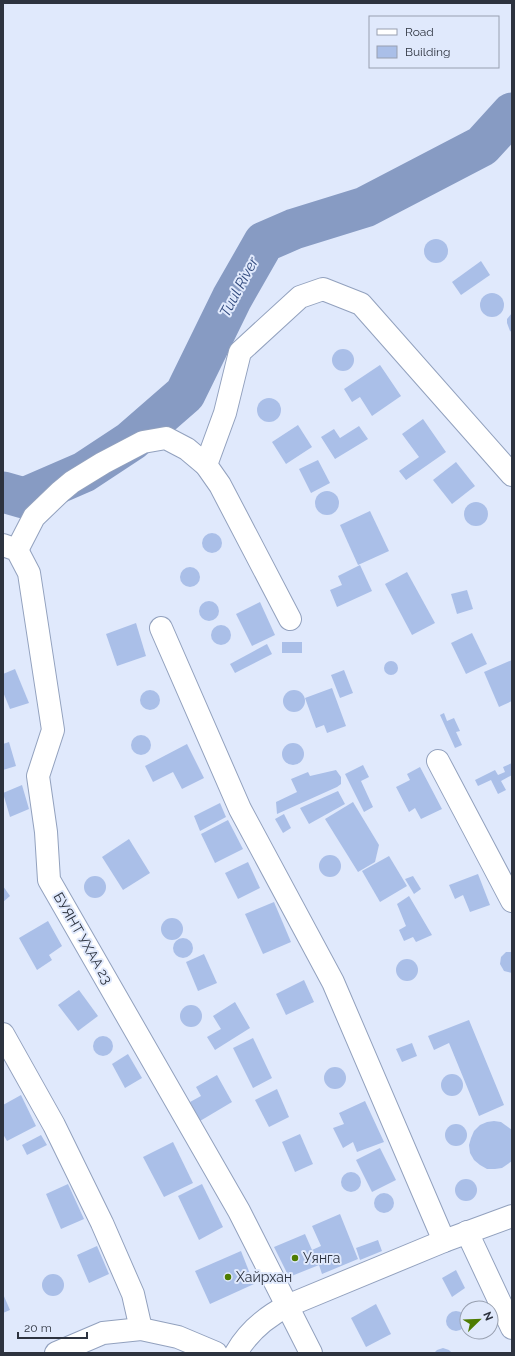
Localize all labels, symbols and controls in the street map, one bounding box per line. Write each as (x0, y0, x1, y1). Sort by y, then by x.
legend (369, 16, 499, 68)
text: Road (405, 25, 434, 39)
text: Building (405, 45, 451, 59)
water label: Tuul River (216, 253, 263, 320)
street label: БУЯНТ УХАА 23 (50, 889, 116, 987)
place label: Уянга (303, 1250, 340, 1266)
marker: Уянга (290, 1253, 300, 1263)
place label: Хайрхан (236, 1269, 292, 1285)
marker: Хайрхан (223, 1272, 233, 1282)
north arrow (459, 1300, 499, 1340)
text: N (480, 1310, 495, 1323)
scale bar (18, 1314, 87, 1340)
text: 20 m (24, 1321, 52, 1335)

